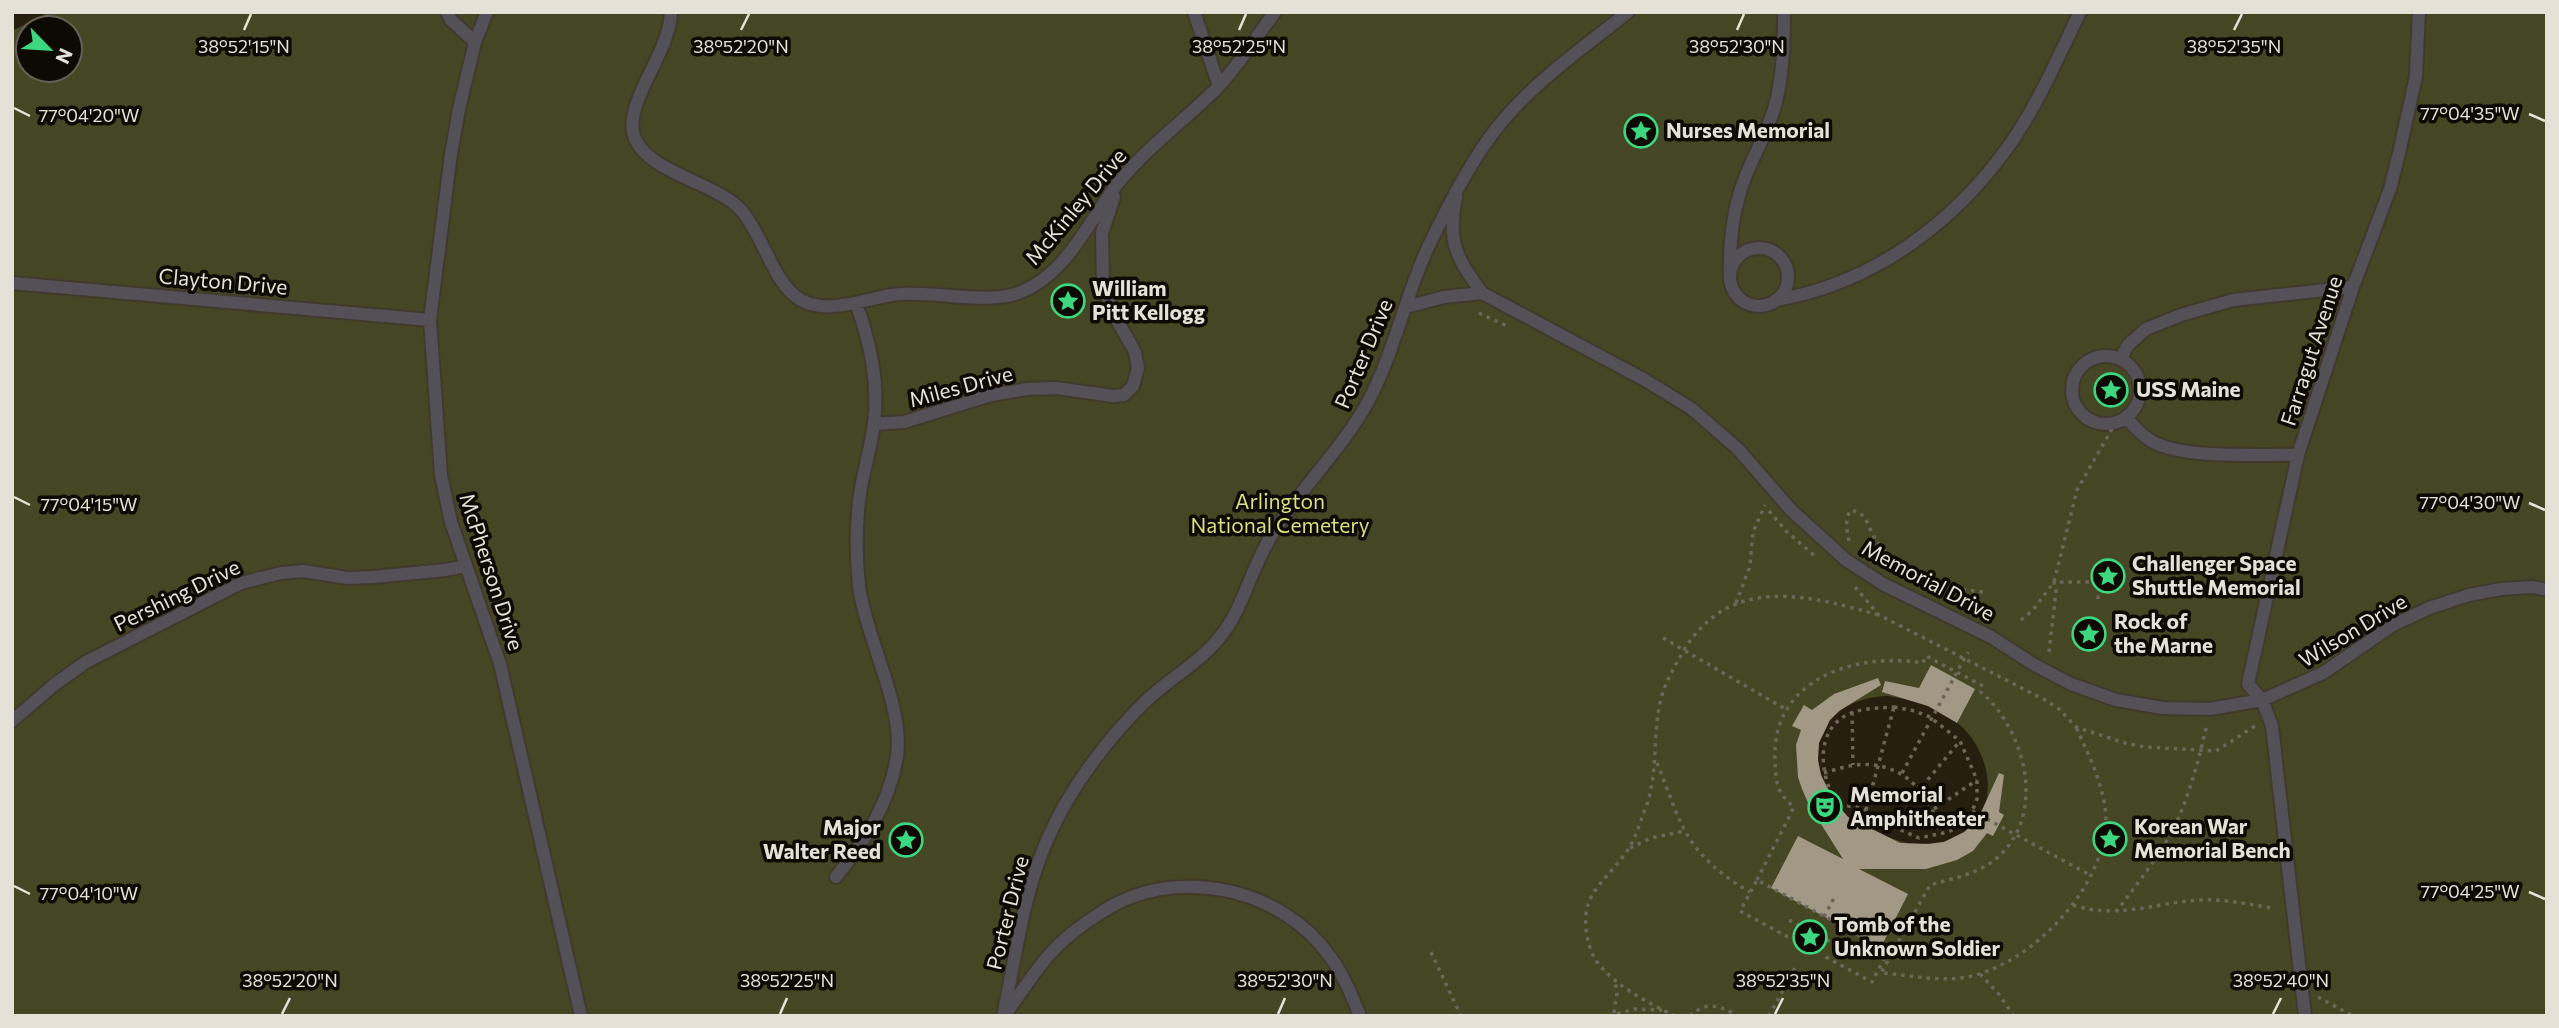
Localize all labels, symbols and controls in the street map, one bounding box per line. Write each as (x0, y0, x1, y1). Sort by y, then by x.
north arrow (14, 14, 84, 84)
text: 38°52'15"N (198, 35, 290, 57)
text: 38°52'20"N (693, 35, 789, 57)
text: 38°52'25"N (1192, 35, 1286, 57)
text: 38°52'30"N (1689, 35, 1785, 57)
text: 38°52'35"N (2187, 35, 2281, 57)
text: N (51, 45, 78, 68)
text: 77°04'35"W (2420, 102, 2520, 124)
text: 77°04'20"W (39, 104, 139, 126)
place icon: Nurses Memorial (1622, 112, 1660, 150)
place label: Nurses Memorial (1666, 117, 1830, 142)
street label: McKinley Drive (1019, 143, 1131, 269)
street label: Clayton Drive (158, 262, 289, 299)
street label: Farragut Avenue (2275, 273, 2347, 429)
place label: William Pitt Kellogg (1092, 275, 1206, 324)
place icon: William Pitt Kellogg (1049, 282, 1087, 320)
street label: Porter Drive (1328, 295, 1397, 412)
street label: Miles Drive (906, 360, 1015, 411)
place icon: USS Maine (2092, 371, 2130, 409)
place label: USS Maine (2136, 376, 2241, 401)
park label: Arlington National Cemetery (1190, 488, 1370, 537)
street label: McPherson Drive (455, 490, 530, 653)
text: 77°04'30"W (2420, 491, 2520, 513)
text: 77°04'15"W (41, 493, 137, 515)
street label: Memorial Drive (1858, 534, 1999, 625)
place label: Challenger Space Shuttle Memorial (2132, 550, 2301, 599)
street label: Pershing Drive (109, 553, 243, 636)
place icon: Challenger Space Shuttle Memorial (2089, 557, 2127, 595)
street label: Wilson Drive (2294, 588, 2411, 672)
place label: Rock of the Marne (2114, 608, 2213, 657)
place icon: Rock of the Marne (2070, 615, 2108, 653)
place label: Memorial Amphitheater (1850, 781, 1986, 830)
theatre icon: Memorial Amphitheater (1806, 788, 1844, 826)
place label: Korean War Memorial Bench (2134, 813, 2291, 862)
place label: Major Walter Reed (763, 814, 881, 863)
place icon: Korean War Memorial Bench (2091, 820, 2129, 858)
place icon: Major Walter Reed (887, 821, 925, 859)
street label: Porter Drive (980, 853, 1033, 972)
text: 77°04'25"W (2420, 880, 2520, 902)
text: 77°04'10"W (40, 882, 138, 904)
place label: Tomb of the Unknown Soldier (1834, 911, 2000, 960)
place icon: Tomb of the Unknown Soldier (1791, 918, 1829, 956)
text: 38°52'20"N (242, 969, 338, 991)
text: 38°52'25"N (740, 969, 834, 991)
text: 38°52'30"N (1237, 969, 1333, 991)
text: 38°52'35"N (1736, 969, 1830, 991)
text: 38°52'40"N (2233, 969, 2329, 991)

